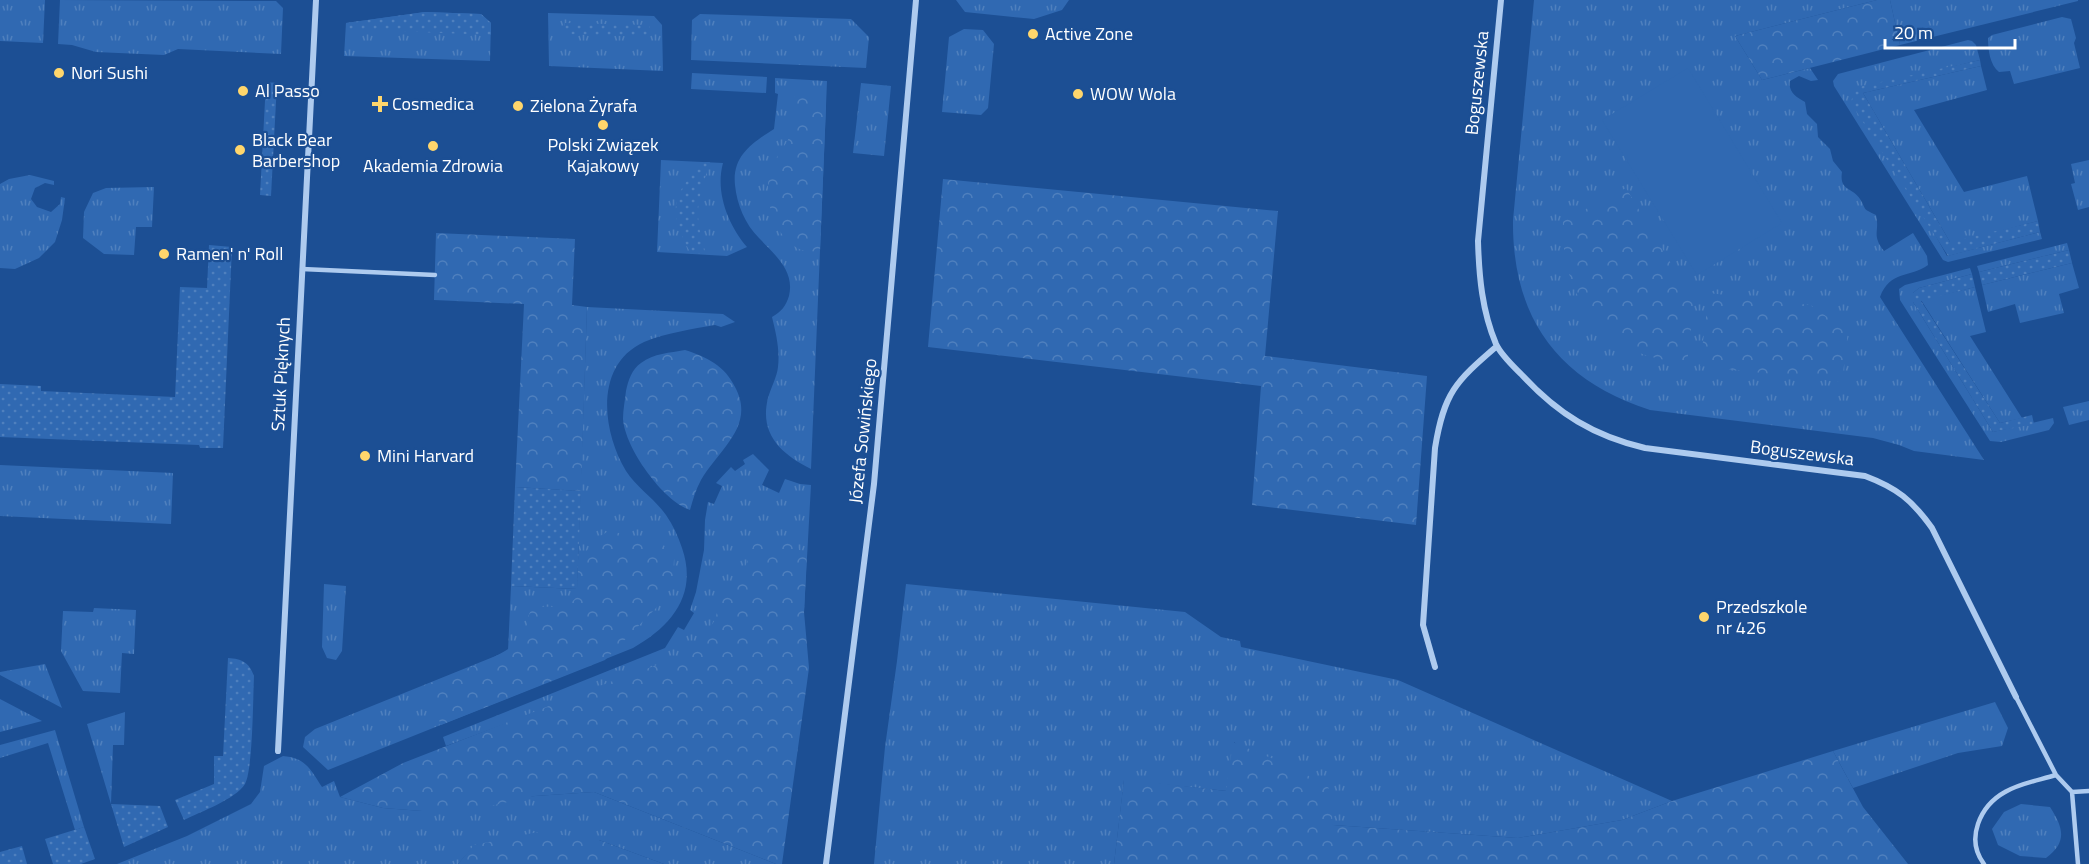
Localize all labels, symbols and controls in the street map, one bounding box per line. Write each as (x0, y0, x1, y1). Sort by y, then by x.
scale bar (1885, 12, 2016, 50)
text: 20 m (1894, 19, 1933, 46)
place label: Active Zone (1045, 20, 1133, 47)
marker: Active Zone (1026, 27, 1040, 41)
street label: Boguszewska (1458, 30, 1495, 136)
place label: Nori Sushi (71, 59, 148, 86)
marker: Nori Sushi (52, 66, 66, 80)
place label: Al Passo (255, 77, 320, 104)
place label: WOW Wola (1090, 80, 1176, 107)
marker: Al Passo (236, 84, 250, 98)
marker: WOW Wola (1071, 87, 1085, 101)
place label: Cosmedica (392, 90, 474, 117)
place label: Zielona Żyrafa (530, 92, 637, 119)
marker: Cosmedica (373, 97, 387, 111)
marker: Zielona Żyrafa (511, 99, 525, 113)
marker: Polski Związek Kajakowy (596, 118, 610, 132)
place label: Black Bear Barbershop (252, 126, 340, 174)
place label: Polski Związek Kajakowy (547, 131, 659, 179)
marker: Akademia Zdrowia (426, 139, 440, 153)
marker: Black Bear Barbershop (233, 143, 247, 157)
place label: Akademia Zdrowia (363, 152, 503, 179)
place label: Ramen' n' Roll (176, 240, 283, 267)
marker: Ramen' n' Roll (157, 247, 171, 261)
street label: Sztuk Pięknych (264, 316, 297, 432)
street label: Józefa Sowińskiego (841, 357, 884, 505)
street label: Boguszewska (1749, 433, 1856, 472)
place label: Mini Harvard (377, 442, 474, 469)
marker: Mini Harvard (358, 449, 372, 463)
place label: Przedszkole nr 426 (1716, 593, 1807, 641)
marker: Przedszkole nr 426 (1697, 610, 1711, 624)

